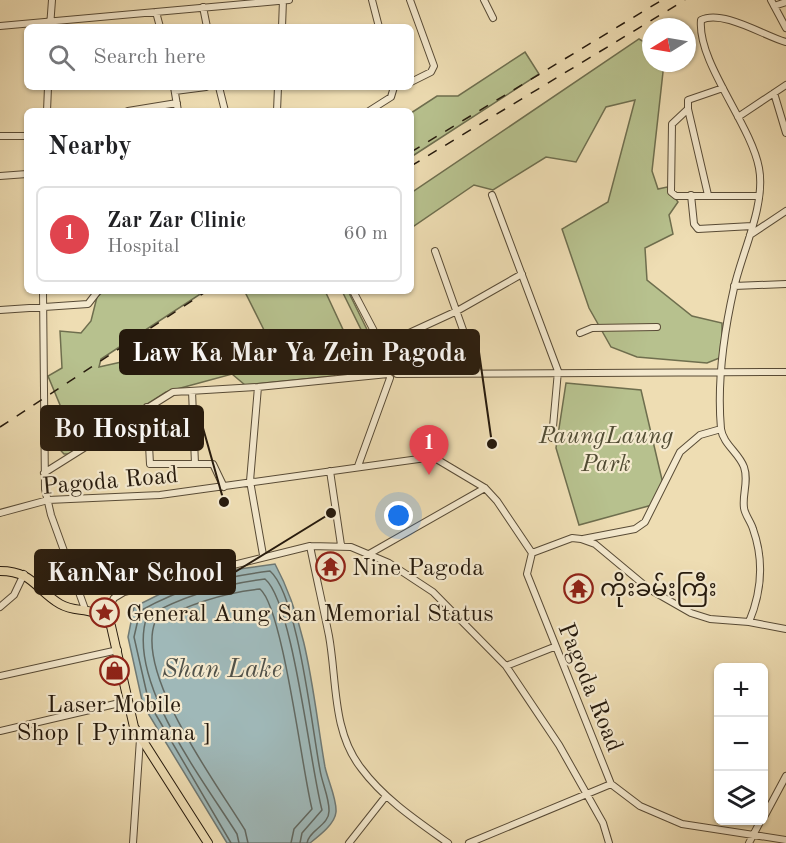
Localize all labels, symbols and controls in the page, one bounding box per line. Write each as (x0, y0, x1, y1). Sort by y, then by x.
north arrow (642, 18, 696, 72)
search box (24, 24, 414, 90)
icon: search (45, 41, 78, 74)
text: Search here (93, 46, 206, 68)
text: Nearby (48, 134, 132, 160)
text: Zar Zar Clinic (107, 210, 246, 232)
text: 1 (64, 224, 75, 244)
text: 60 m (343, 224, 388, 244)
text: Hospital (107, 237, 179, 257)
callout: Law Ka Mar Ya Zein Pagoda (120, 330, 479, 374)
text: Law Ka Mar Ya Zein Pagoda (132, 341, 466, 367)
callout: Bo Hospital (41, 406, 203, 450)
text: Bo Hospital (53, 417, 191, 443)
park label: PaungLaung Park (538, 425, 674, 477)
pin: 1 (410, 426, 448, 475)
street label: Pagoda Road (41, 464, 179, 500)
your location (384, 501, 413, 530)
callout: KanNar School (35, 550, 235, 594)
temple icon: Nine Pagoda (315, 551, 347, 583)
place label: Nine Pagoda (352, 557, 484, 581)
text: KanNar School (47, 561, 223, 587)
temple icon: ကိုးခမ်းကြီး (563, 572, 595, 604)
place label: ကိုးခမ်းကြီး (600, 572, 717, 607)
place icon: General Aung San Memorial Status (89, 597, 121, 629)
place label: General Aung San Memorial Status (126, 603, 494, 627)
street label: Pagoda Road (552, 620, 626, 756)
shop icon: Laser Mobile Shop [ Pyinmana ] (98, 655, 130, 687)
water label: Shan Lake (162, 657, 282, 683)
map controls (714, 663, 768, 825)
button: + (714, 663, 768, 717)
place label: Laser Mobile Shop [ Pyinmana ] (17, 694, 211, 746)
button: − (714, 717, 768, 771)
button: layers (714, 771, 768, 825)

